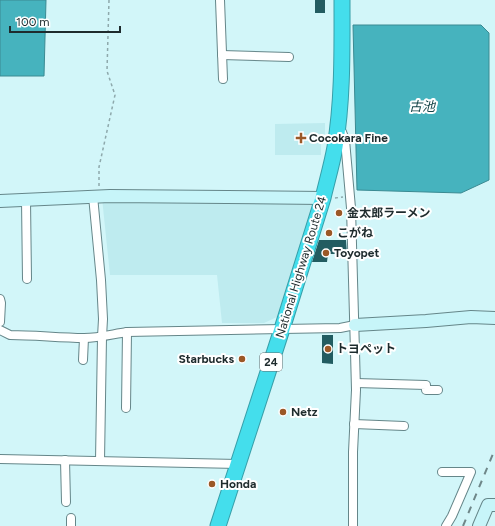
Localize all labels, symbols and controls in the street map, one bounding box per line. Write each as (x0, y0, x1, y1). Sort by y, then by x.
scale bar (10, 8, 120, 34)
text: 100 m (16, 15, 50, 29)
water label: 古池 (409, 99, 437, 114)
place label: Cocokara Fine (309, 131, 388, 145)
marker: Cocokara Fine (296, 133, 306, 143)
street label: National Highway Route 24 (273, 194, 329, 340)
place label: 金太郎ラーメン (347, 206, 431, 220)
marker: 金太郎ラーメン (334, 208, 344, 218)
place label: こがね (337, 226, 373, 240)
marker: こがね (324, 228, 334, 238)
place label: Toyopet (334, 246, 379, 260)
marker: Toyopet (321, 248, 331, 258)
place label: トヨペット (336, 342, 396, 356)
marker: トヨペット (323, 344, 333, 354)
place label: Starbucks (178, 352, 234, 366)
road number: 24 (260, 353, 282, 371)
marker: Starbucks (237, 354, 247, 364)
place label: Netz (291, 405, 318, 419)
marker: Netz (278, 407, 288, 417)
place label: Honda (220, 477, 256, 491)
marker: Honda (207, 479, 217, 489)

